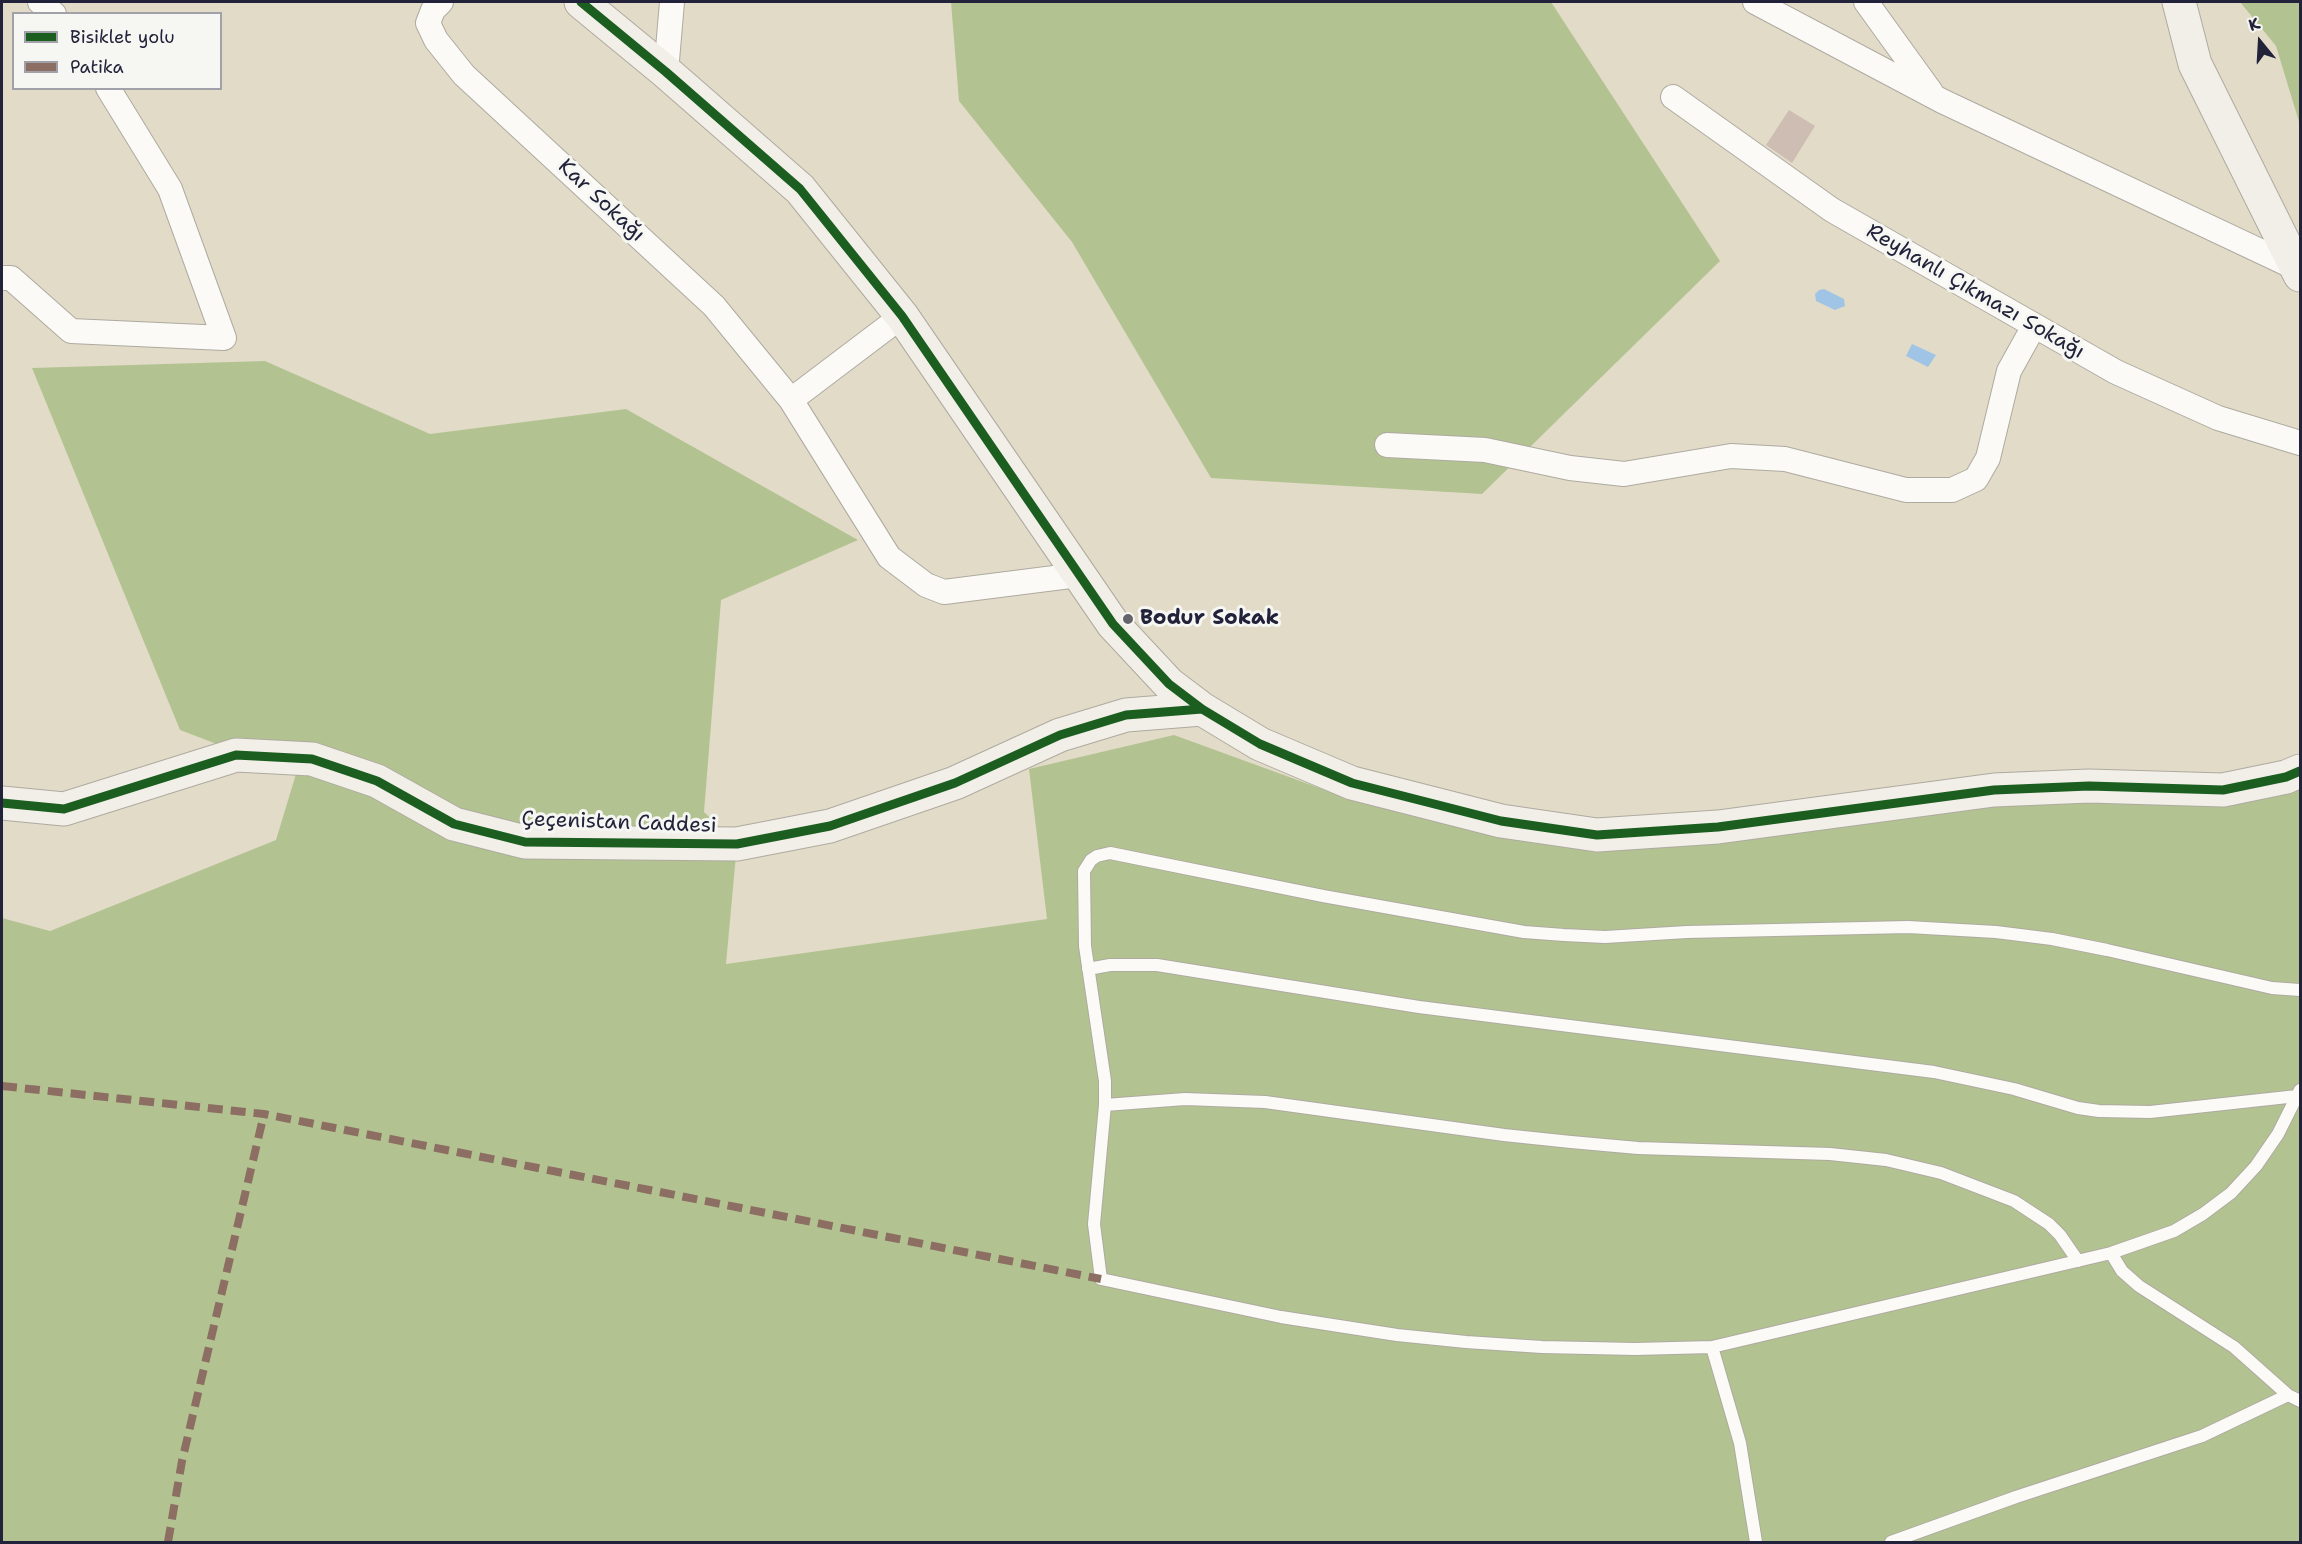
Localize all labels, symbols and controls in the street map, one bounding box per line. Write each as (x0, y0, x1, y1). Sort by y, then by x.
legend (12, 12, 222, 90)
north arrow (2230, 12, 2290, 72)
text: K (2246, 13, 2263, 36)
text: Bisiklet yolu (70, 25, 175, 49)
text: Patika (70, 55, 124, 79)
street label: Kar Sokağı (552, 154, 650, 248)
street label: Reyhanlı Çıkmazı Sokağı (1861, 219, 2089, 365)
place label: Bodur Sokak (1140, 606, 1279, 632)
marker: Bodur Sokak (1121, 612, 1135, 626)
street label: Çeçenistan Caddesi (521, 807, 717, 839)

